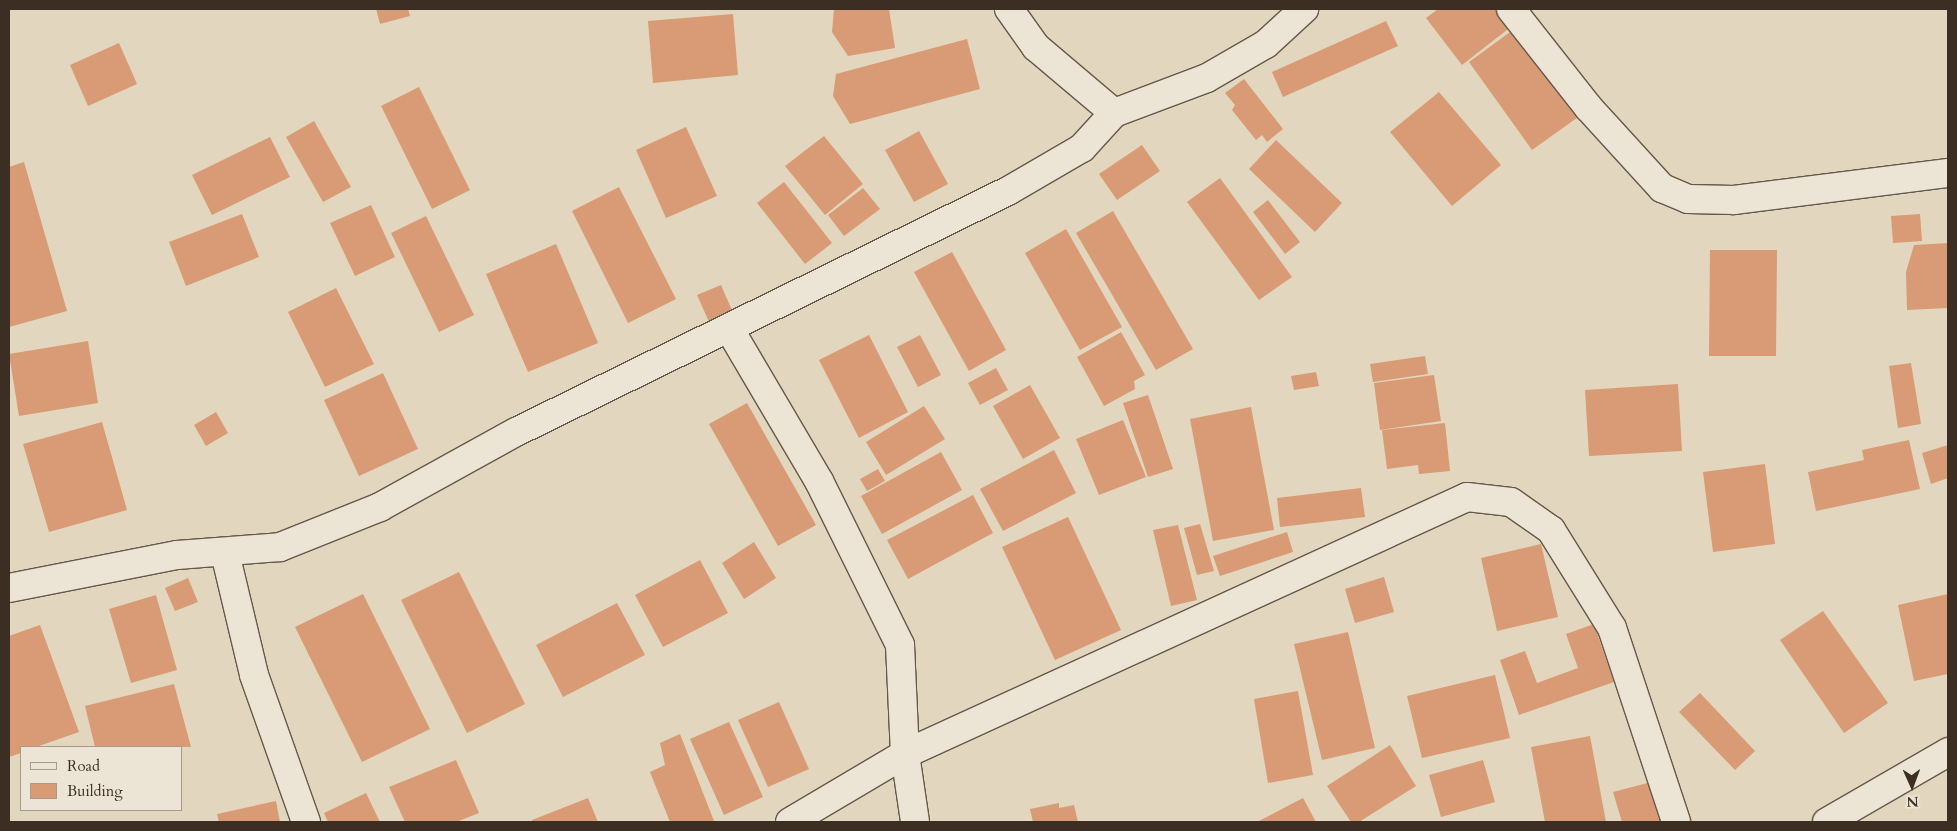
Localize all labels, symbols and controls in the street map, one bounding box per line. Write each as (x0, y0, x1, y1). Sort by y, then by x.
legend (20, 746, 182, 811)
text: Road (67, 756, 100, 776)
north arrow (1887, 761, 1937, 811)
text: Building (67, 781, 123, 801)
text: N (1906, 792, 1919, 811)

